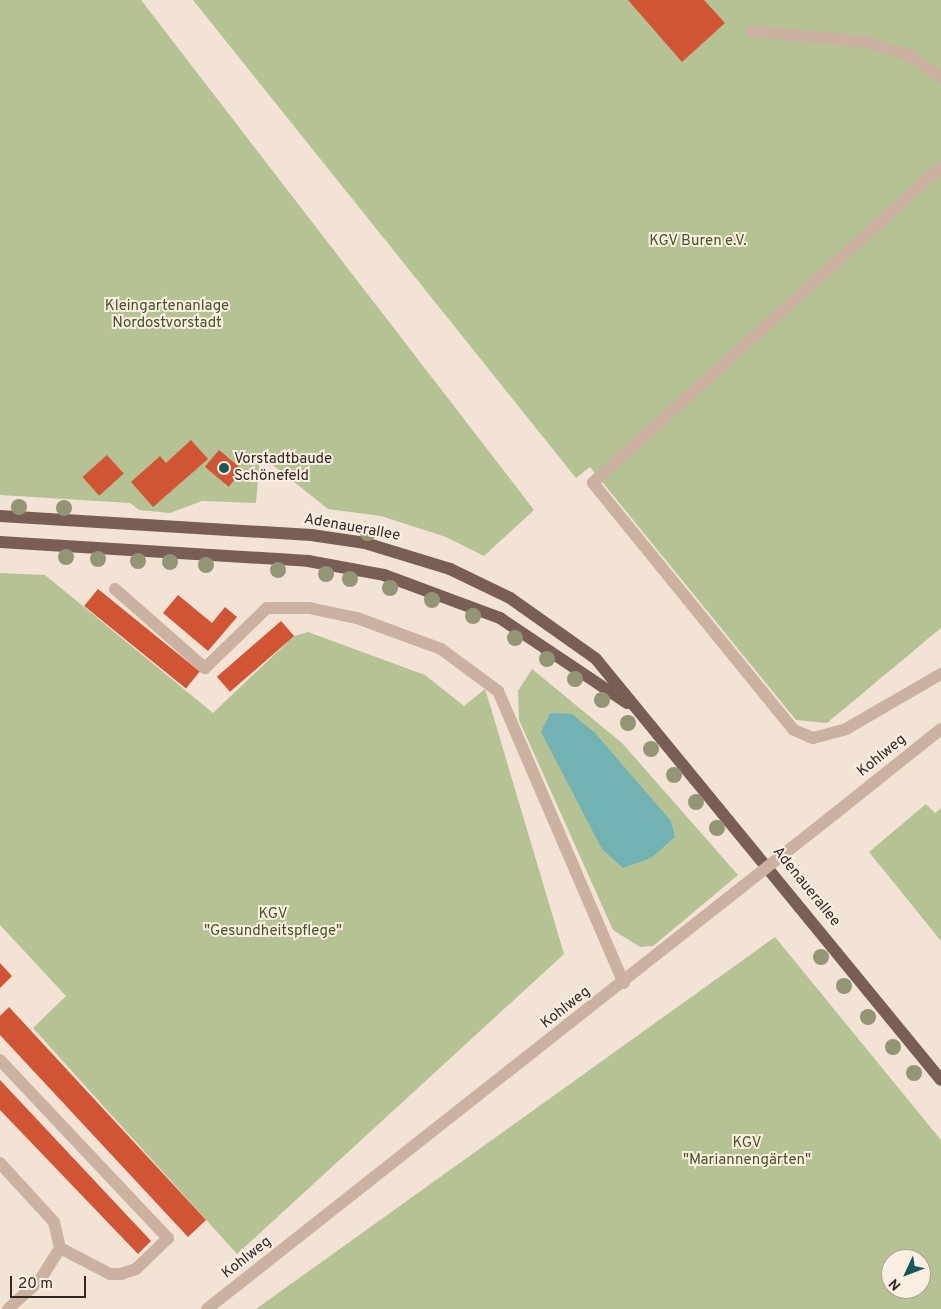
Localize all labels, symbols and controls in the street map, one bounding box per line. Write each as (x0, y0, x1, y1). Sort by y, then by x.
park label: KGV Buren e.V. (649, 233, 747, 251)
park label: Kleingartenanlage Nordostvorstadt (105, 297, 229, 332)
place label: Vorstadtbaude Schönefeld (234, 450, 332, 485)
marker: Vorstadtbaude Schönefeld (218, 462, 230, 474)
street label: Adenauerallee (302, 511, 402, 545)
street label: Kohlweg (854, 731, 910, 781)
street label: Adenauerallee (768, 843, 844, 931)
park label: KGV "Gesundheitspflege" (204, 905, 342, 940)
street label: Kohlweg (538, 983, 594, 1033)
park label: KGV "Mariannengärten" (683, 1134, 811, 1169)
street label: Kohlweg (219, 1233, 275, 1283)
north arrow (881, 1249, 931, 1299)
scale bar (12, 1266, 89, 1298)
text: N (886, 1274, 905, 1293)
text: 20 m (18, 1275, 53, 1294)

